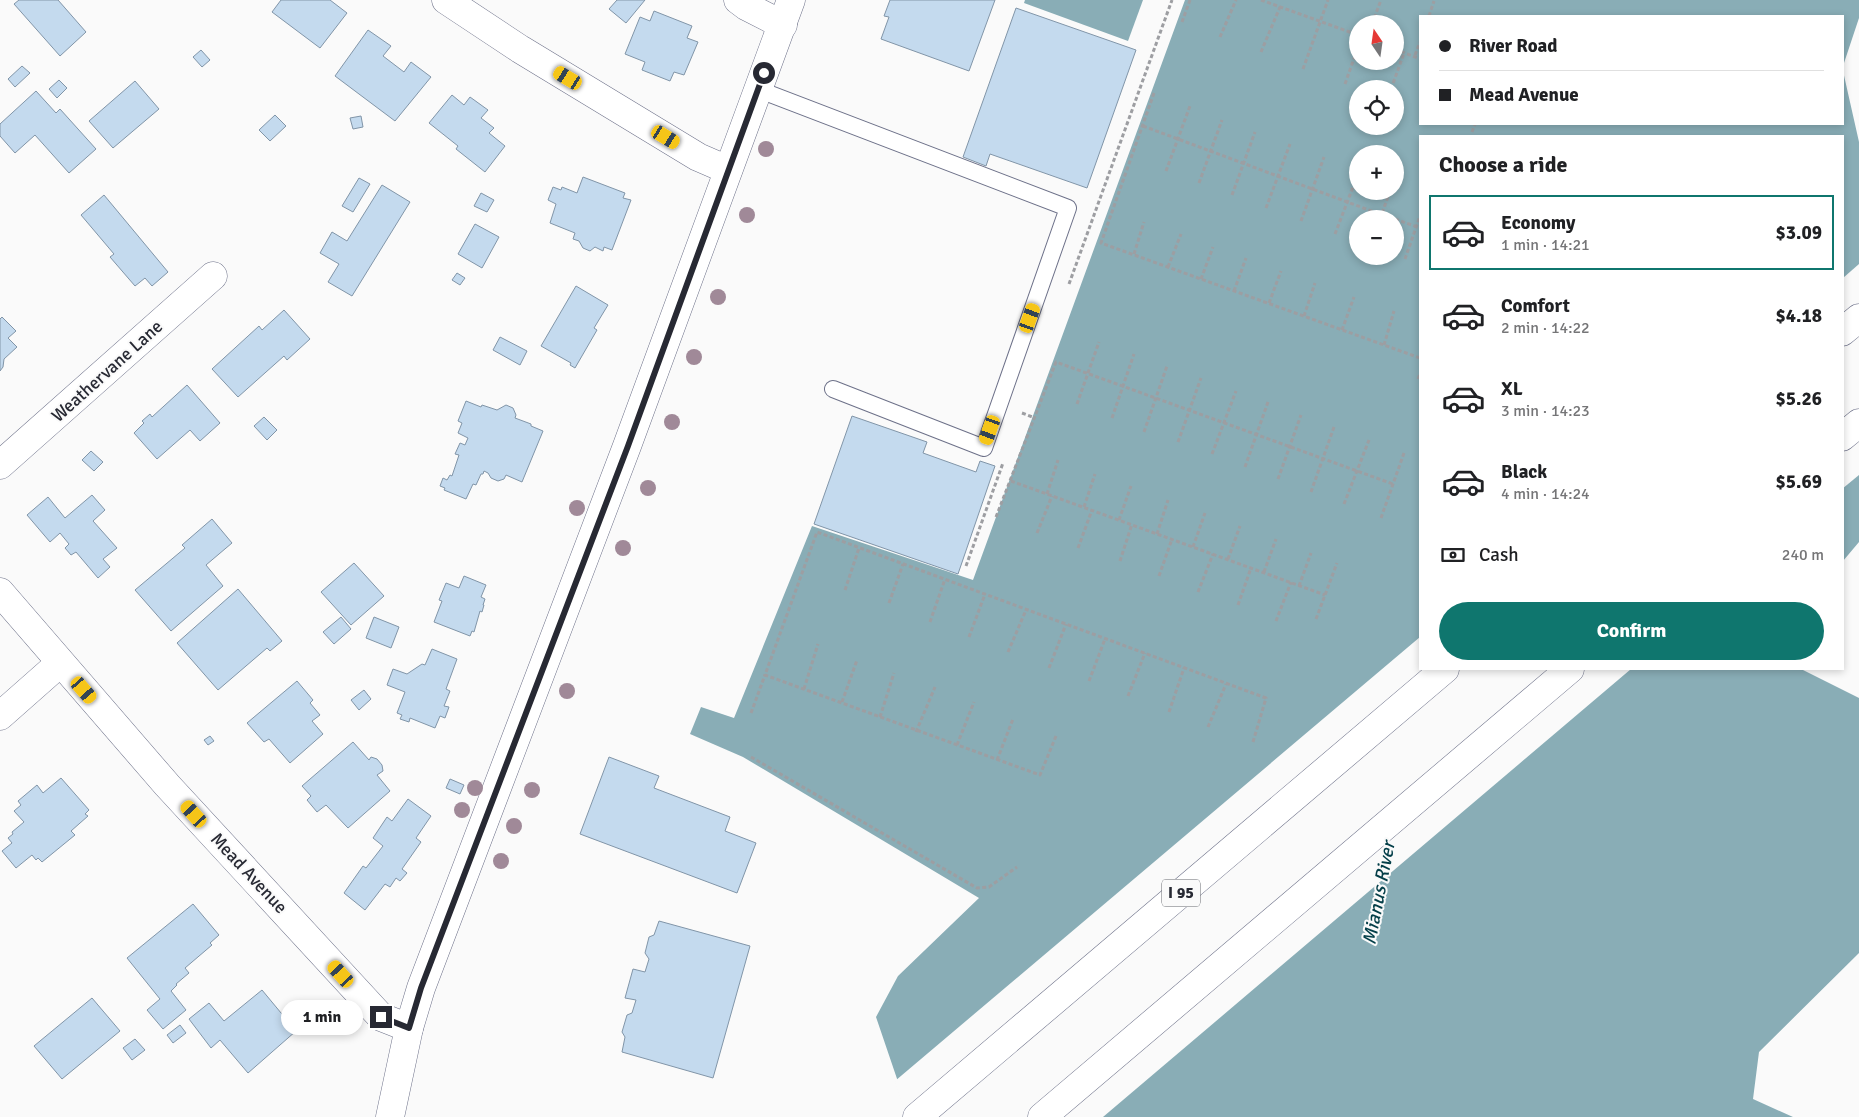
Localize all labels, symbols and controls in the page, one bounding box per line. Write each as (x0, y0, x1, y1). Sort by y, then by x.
north arrow (1349, 15, 1404, 70)
map controls (1349, 15, 1404, 265)
text: River Road (1469, 34, 1558, 58)
route start (753, 62, 775, 84)
car (551, 64, 584, 92)
button: locate (1349, 80, 1404, 135)
text: Mead Avenue (1469, 83, 1579, 107)
car (649, 123, 682, 151)
button: + (1349, 145, 1404, 200)
text: Choose a ride (1439, 151, 1567, 178)
button: − (1349, 210, 1404, 265)
icon: car (1441, 210, 1486, 255)
text: Economy (1501, 211, 1575, 235)
text: $3.09 (1776, 221, 1822, 245)
text: 1 min · 14:21 (1501, 235, 1590, 255)
icon: car (1441, 293, 1486, 338)
text: Comfort (1501, 294, 1570, 318)
car (1017, 301, 1042, 335)
text: $4.18 (1776, 304, 1822, 328)
street label: Weathervane Lane (47, 315, 167, 427)
text: 2 min · 14:22 (1501, 318, 1590, 338)
icon: car (1441, 376, 1486, 421)
text: XL (1501, 377, 1523, 401)
text: $5.26 (1776, 387, 1822, 411)
text: 3 min · 14:23 (1501, 401, 1590, 421)
car (977, 413, 1002, 447)
icon: car (1441, 459, 1486, 504)
text: Black (1501, 460, 1547, 484)
text: $5.69 (1776, 470, 1822, 494)
text: 4 min · 14:24 (1501, 484, 1590, 504)
icon: cash (1439, 541, 1467, 569)
text: Cash (1479, 543, 1519, 567)
text: 240 m (1782, 545, 1824, 565)
button: Confirm (1439, 602, 1824, 660)
car (68, 674, 99, 706)
car (178, 798, 209, 830)
street label: Mead Avenue (206, 828, 292, 918)
water label: Mianus River (1357, 836, 1401, 947)
road number: I 95 (1162, 880, 1200, 906)
car (325, 958, 356, 990)
callout: 1 min (281, 1000, 364, 1034)
route end (370, 1006, 392, 1028)
text: 1 min (303, 1007, 341, 1027)

